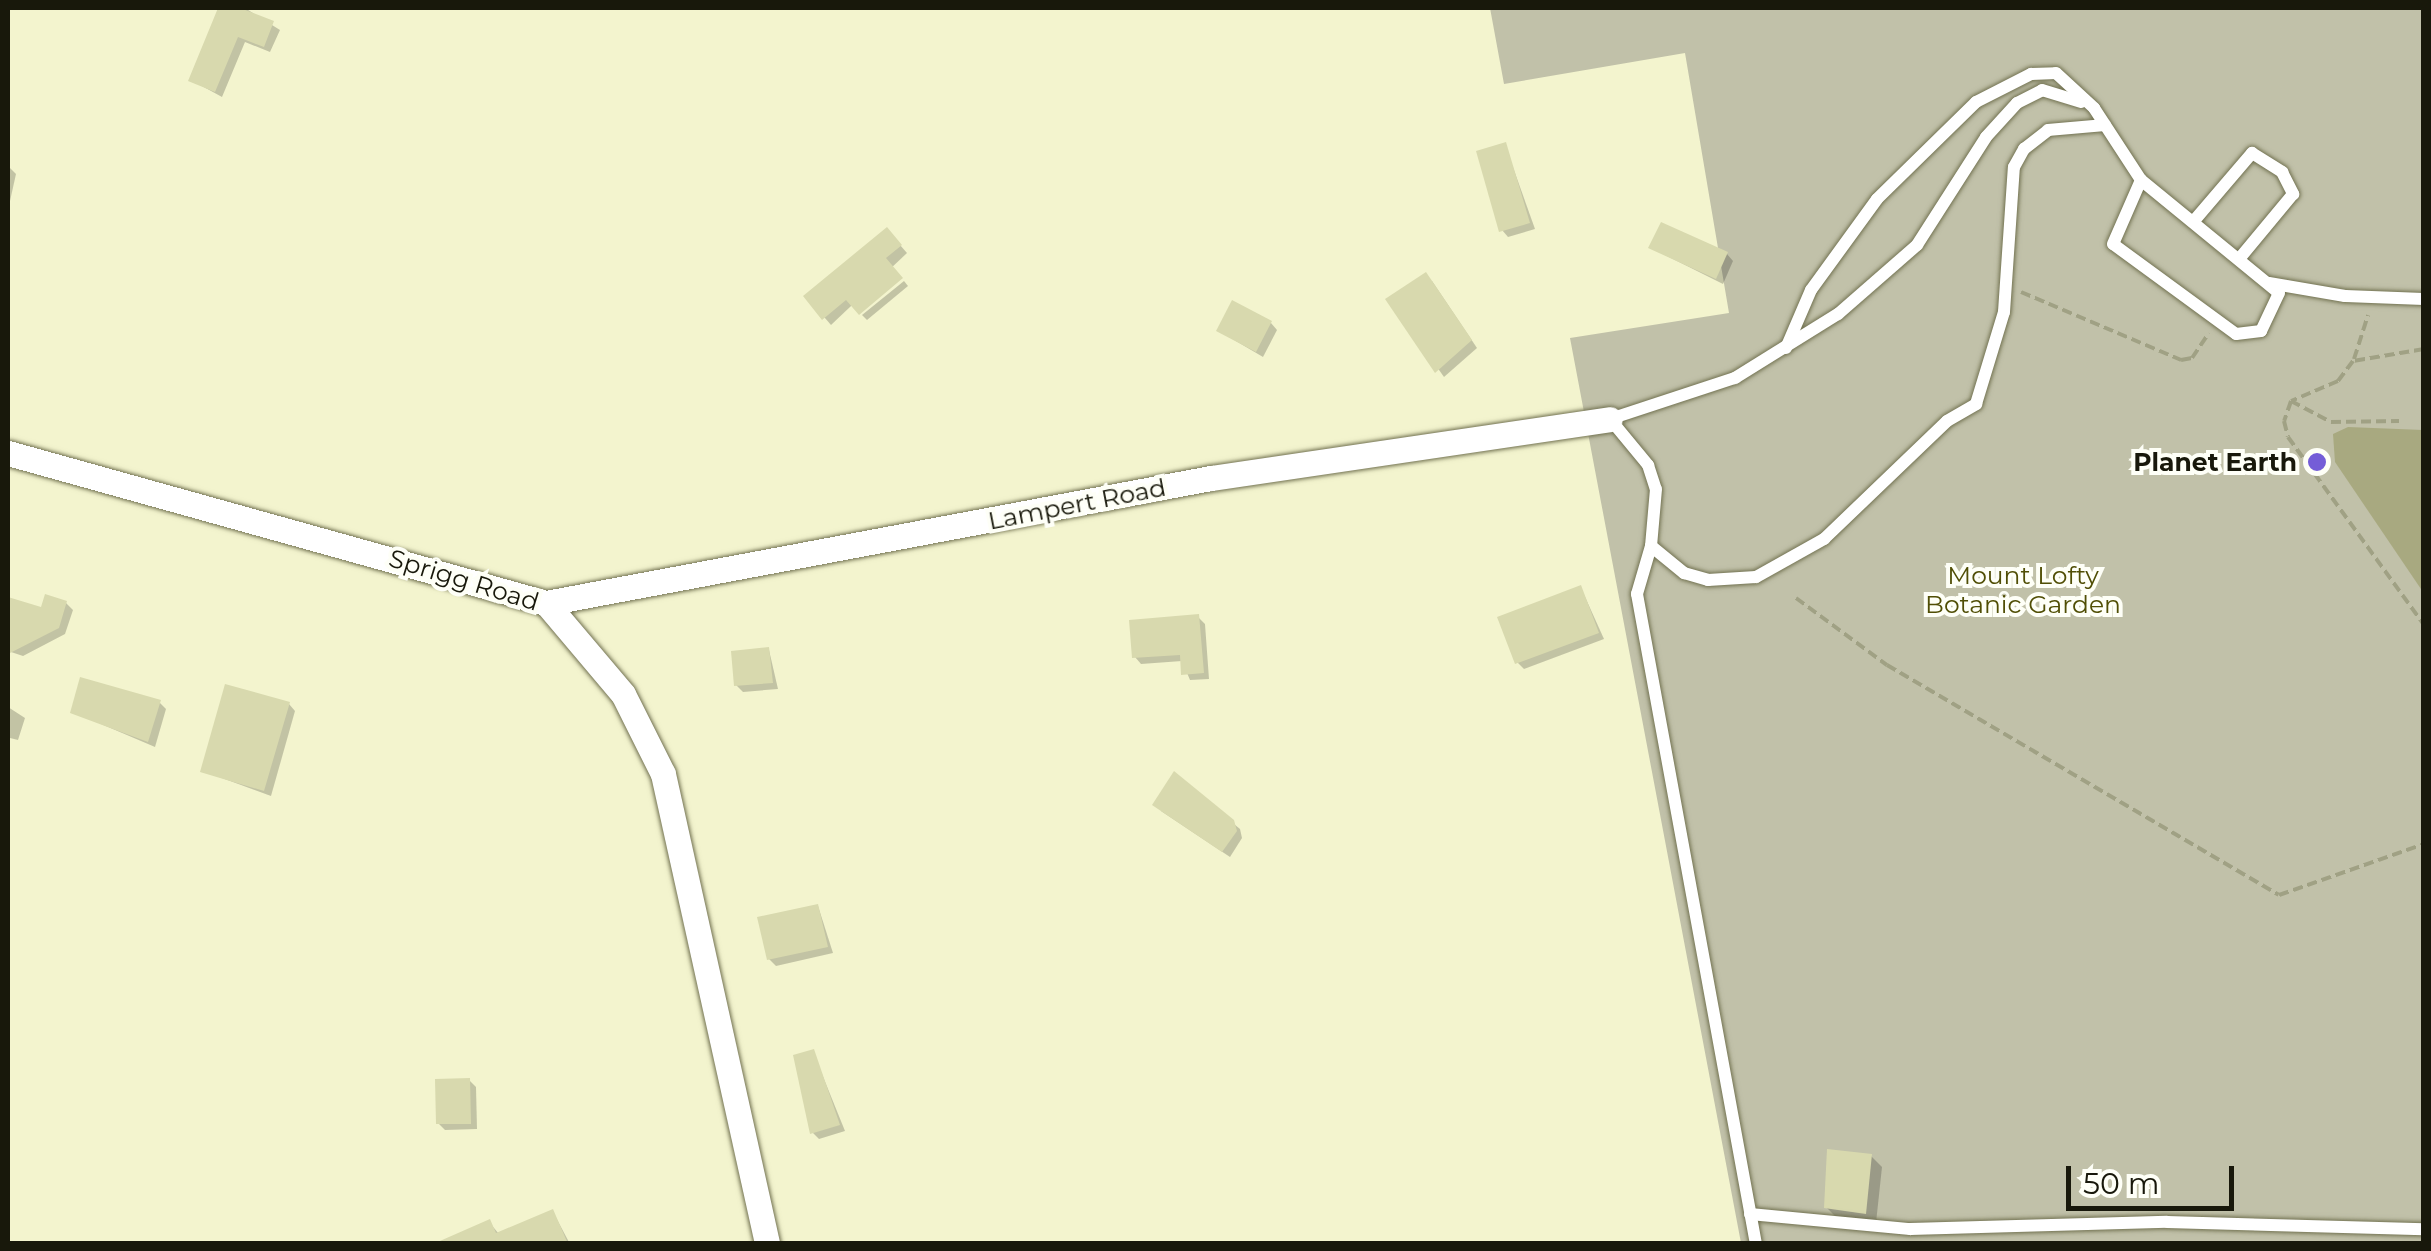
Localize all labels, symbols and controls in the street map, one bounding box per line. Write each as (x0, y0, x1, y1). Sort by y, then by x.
place label: Planet Earth (2133, 447, 2297, 477)
marker: Planet Earth (2306, 451, 2328, 473)
street label: Lampert Road (986, 472, 1168, 536)
street label: Sprigg Road (385, 543, 543, 617)
park label: Mount Lofty Botanic Garden (1925, 561, 2121, 620)
scale bar (2071, 1146, 2238, 1208)
text: 50 m (2083, 1165, 2160, 1202)

